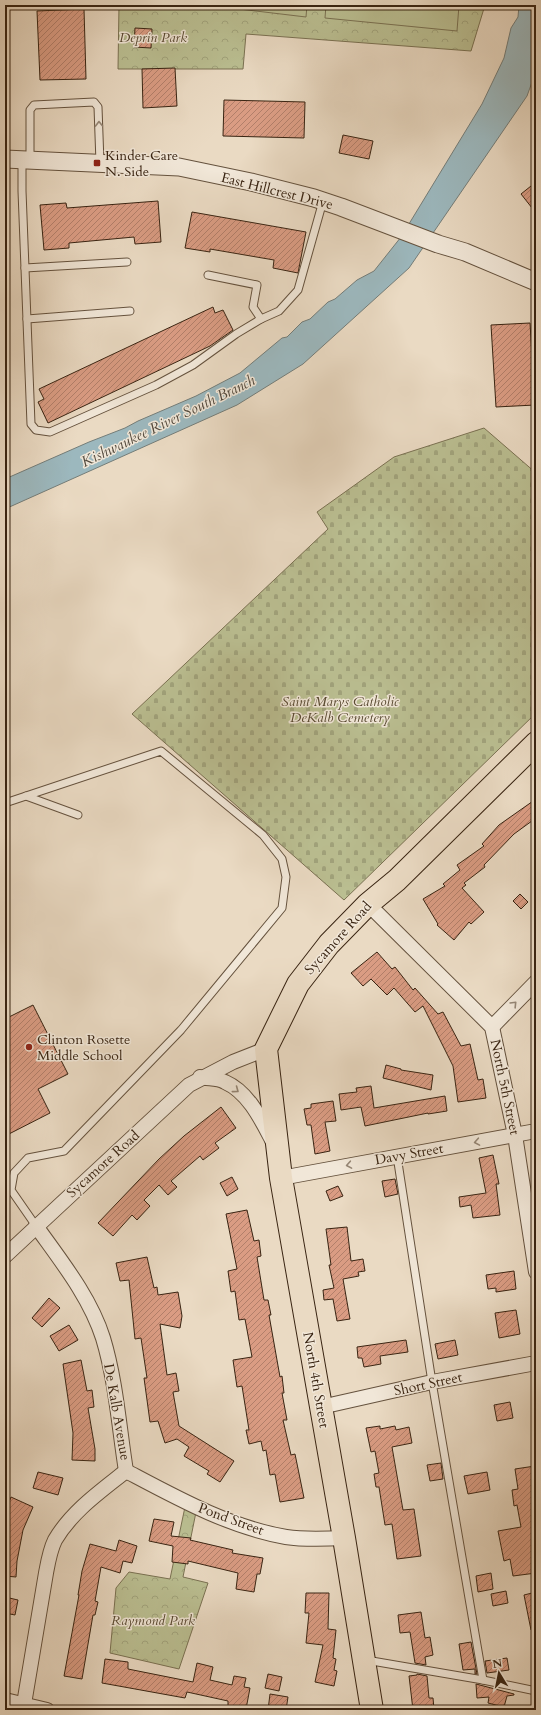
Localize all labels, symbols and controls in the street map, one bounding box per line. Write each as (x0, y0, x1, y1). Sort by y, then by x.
park label: Deprin Park (119, 28, 187, 47)
one-way arrow (94, 121, 103, 127)
place label: Kinder Care N. Side (105, 146, 178, 181)
marker: Kinder Care N. Side (92, 158, 102, 168)
street label: East Hillcrest Drive (219, 168, 335, 214)
water label: Kishwaukee River South Branch (78, 370, 259, 472)
park label: Saint Marys Catholic DeKalb Cemetery (281, 692, 399, 727)
street label: Sycamore Road (300, 897, 376, 979)
one-way arrow (509, 1002, 516, 1009)
place label: Clinton Rosette Middle School (37, 1030, 130, 1065)
street label: North 5th Street (486, 1037, 525, 1137)
marker: Clinton Rosette Middle School (24, 1042, 34, 1052)
one-way arrow (232, 1085, 239, 1092)
street label: Sycamore Road (62, 1126, 144, 1202)
one-way arrow (474, 1137, 480, 1145)
street label: Davy Street (373, 1139, 445, 1169)
one-way arrow (346, 1160, 352, 1169)
street label: North 4th Street (298, 1330, 334, 1430)
street label: De Kalb Avenue (99, 1362, 135, 1462)
street label: Short Street (392, 1367, 464, 1400)
street label: Pond Street (195, 1498, 267, 1540)
park label: Raymond Park (111, 1611, 195, 1630)
north arrow (479, 1653, 519, 1693)
text: N (491, 1655, 504, 1672)

